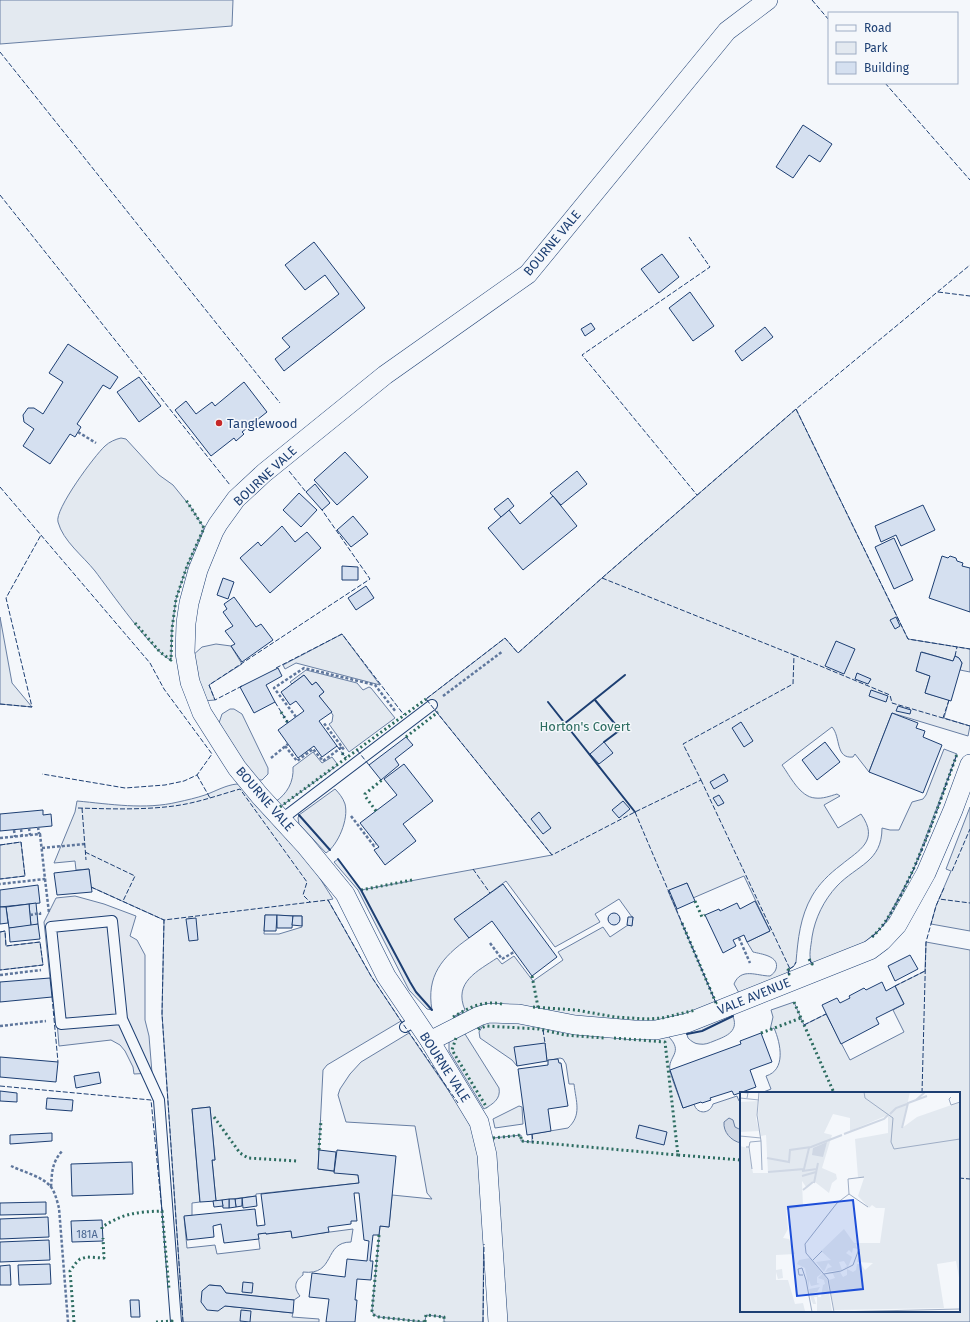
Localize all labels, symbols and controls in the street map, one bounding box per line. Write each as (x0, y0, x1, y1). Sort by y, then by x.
legend (828, 12, 958, 84)
text: Road (864, 21, 892, 35)
text: Park (864, 41, 888, 55)
text: Building (864, 61, 910, 75)
street label: BOURNE VALE (520, 207, 584, 279)
place label: Tanglewood (227, 416, 298, 431)
marker: Tanglewood (214, 418, 224, 428)
street label: BOURNE VALE (230, 443, 300, 509)
park label: Horton's Covert (540, 719, 631, 734)
street label: BOURNE VALE (233, 764, 297, 834)
street label: VALE AVENUE (715, 975, 793, 1017)
street label: BOURNE VALE (417, 1029, 473, 1105)
inset map (740, 1092, 960, 1312)
house number: 181A (76, 1228, 98, 1241)

